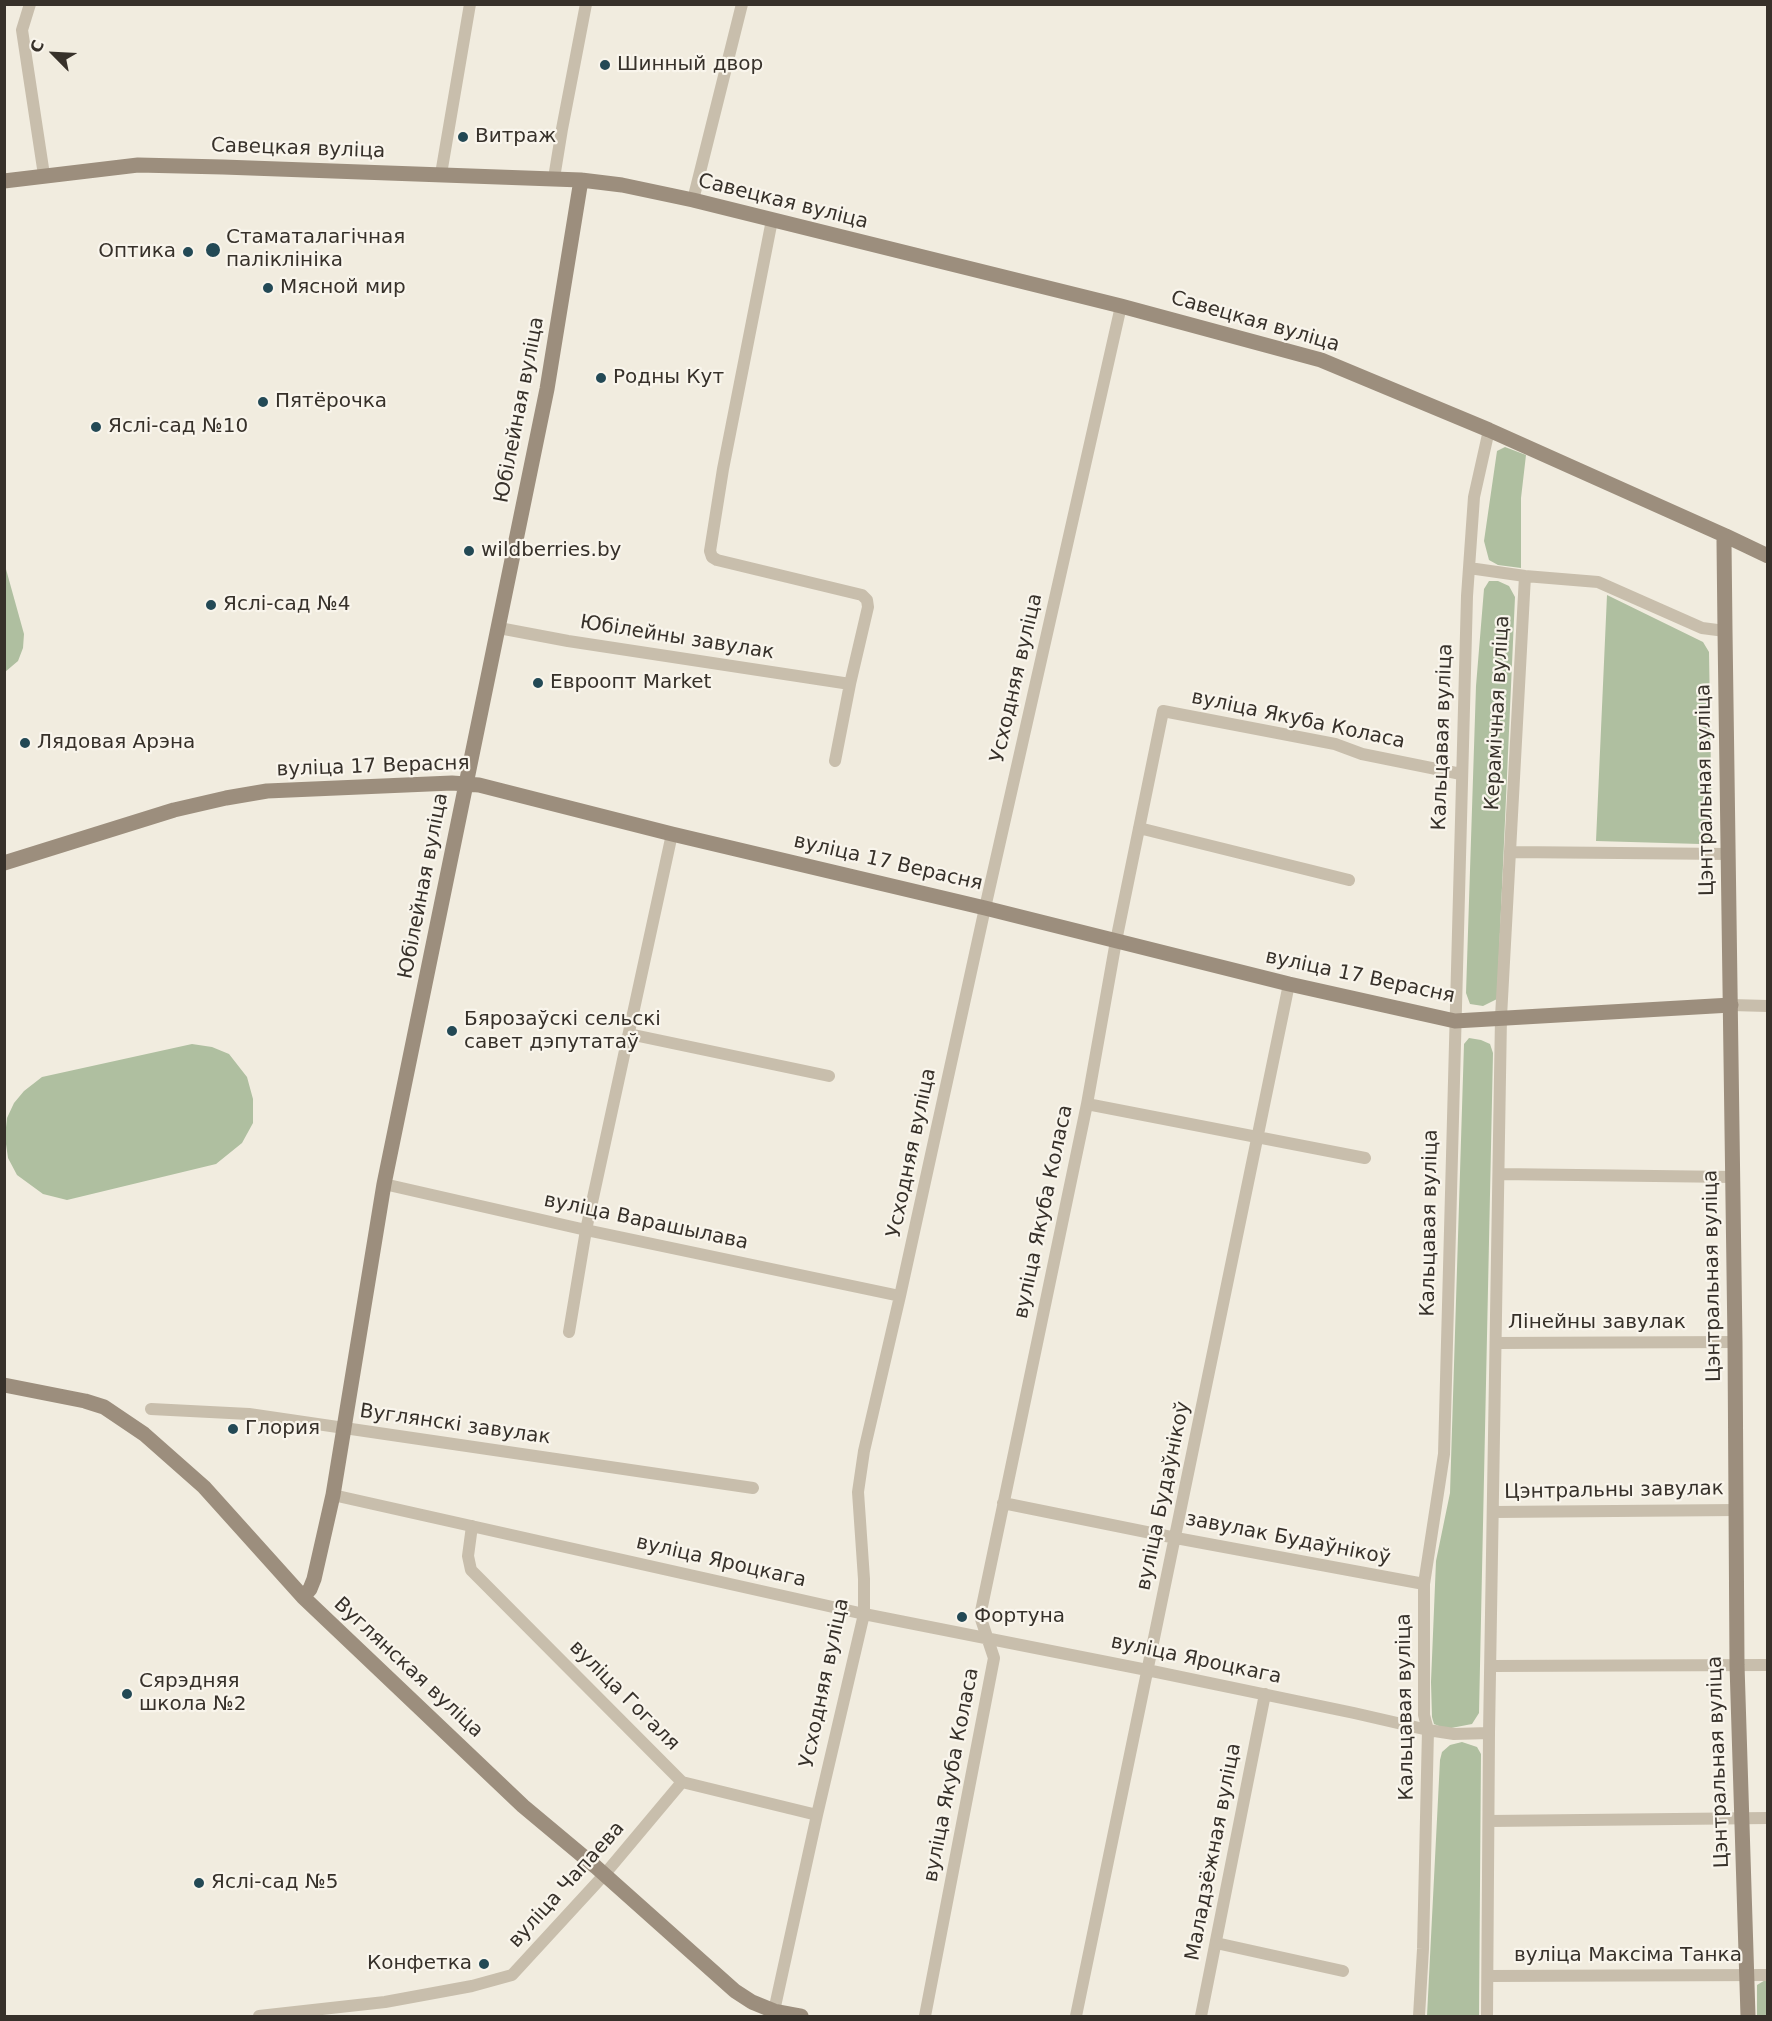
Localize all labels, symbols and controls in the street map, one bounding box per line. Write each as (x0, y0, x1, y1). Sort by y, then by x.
north arrow (24, 24, 84, 84)
text: С (26, 37, 48, 56)
place label: Шинный двор (617, 53, 763, 77)
marker: Шинный двор (598, 58, 612, 72)
place label: Витраж (475, 125, 556, 149)
marker: Витраж (456, 130, 470, 144)
street label: Савецкая вуліца (210, 134, 386, 164)
street label: Савецкая вуліца (695, 169, 871, 235)
place label: Стаматалагічная паліклініка (226, 226, 405, 273)
place label: Оптика (98, 240, 176, 264)
marker: Стаматалагічная паліклініка (204, 241, 222, 259)
marker: Оптика (181, 245, 195, 259)
place label: Мясной мир (280, 276, 406, 300)
marker: Мясной мир (261, 281, 275, 295)
street label: Савецкая вуліца (1168, 286, 1342, 358)
street label: Юбілейная вуліца (490, 315, 550, 505)
place label: Родны Кут (613, 366, 724, 390)
marker: Родны Кут (594, 371, 608, 385)
place label: Пятёрочка (275, 390, 387, 414)
marker: Пятёрочка (256, 395, 270, 409)
place label: Яслі-сад №10 (108, 415, 248, 439)
marker: Яслі-сад №10 (89, 420, 103, 434)
place label: wildberries.by (481, 539, 621, 563)
marker: wildberries.by (462, 544, 476, 558)
street label: Усходняя вуліца (986, 591, 1048, 765)
place label: Яслі-сад №4 (223, 593, 350, 617)
marker: Яслі-сад №4 (204, 598, 218, 612)
street label: Юбілейны завулак (578, 611, 776, 665)
street label: Керамічная вуліца (1481, 615, 1515, 811)
street label: Кальцавая вуліца (1428, 643, 1458, 831)
place label: Евроопт Market (550, 671, 711, 695)
marker: Евроопт Market (531, 676, 545, 690)
street label: Цэнтральная вуліца (1692, 684, 1720, 896)
street label: вуліца Якуба Коласа (1189, 686, 1407, 754)
place label: Лядовая Арэна (37, 731, 195, 755)
marker: Лядовая Арэна (18, 736, 32, 750)
street label: вуліца 17 Верасня (276, 752, 470, 782)
street label: Юбілейная вуліца (394, 791, 454, 981)
street label: вуліца 17 Верасня (791, 830, 985, 896)
street label: вуліца 17 Верасня (1263, 945, 1457, 1009)
place label: Бярозаўскі сельскі савет дэпутатаў (464, 1008, 661, 1055)
marker: Бярозаўскі сельскі савет дэпутатаў (445, 1024, 459, 1038)
street label: Усходняя вуліца (882, 1066, 942, 1240)
street label: вуліца Якуба Коласа (1010, 1103, 1078, 1321)
street label: Кальцавая вуліца (1416, 1129, 1444, 1317)
street label: Цэнтральная вуліца (1699, 1170, 1727, 1382)
street label: вуліца Варашылава (542, 1189, 750, 1255)
street label: Лінейны завулак (1508, 1311, 1686, 1335)
street label: вуліца Будаўнікоў (1132, 1399, 1196, 1593)
street label: Вуглянскі завулак (358, 1400, 552, 1450)
place label: Глория (245, 1417, 320, 1441)
marker: Глория (226, 1422, 240, 1436)
street label: Цэнтральны завулак (1504, 1477, 1724, 1505)
street label: завулак Будаўнікоў (1183, 1507, 1393, 1571)
street label: вуліца Яроцкага (634, 1531, 808, 1593)
street label: Вуглянская вуліца (328, 1593, 488, 1743)
street label: Усходняя вуліца (795, 1596, 855, 1770)
place label: Фортуна (974, 1605, 1065, 1629)
marker: Фортуна (955, 1610, 969, 1624)
street label: Кальцавая вуліца (1392, 1613, 1420, 1801)
street label: вуліца Яроцкага (1109, 1630, 1283, 1690)
street label: вуліца Гогаля (564, 1636, 684, 1756)
street label: Цэнтральная вуліца (1703, 1655, 1735, 1869)
street label: вуліца Якуба Коласа (919, 1666, 985, 1884)
place label: Сярэдняя школа №2 (139, 1670, 247, 1717)
marker: Сярэдняя школа №2 (120, 1687, 134, 1701)
street label: Маладзёжная вуліца (1181, 1741, 1247, 1963)
street label: вуліца Чапаева (504, 1817, 630, 1953)
place label: Яслі-сад №5 (211, 1871, 338, 1895)
marker: Яслі-сад №5 (192, 1876, 206, 1890)
street label: вуліца Максіма Танка (1514, 1944, 1742, 1968)
place label: Конфетка (367, 1952, 472, 1976)
marker: Конфетка (477, 1957, 491, 1971)

